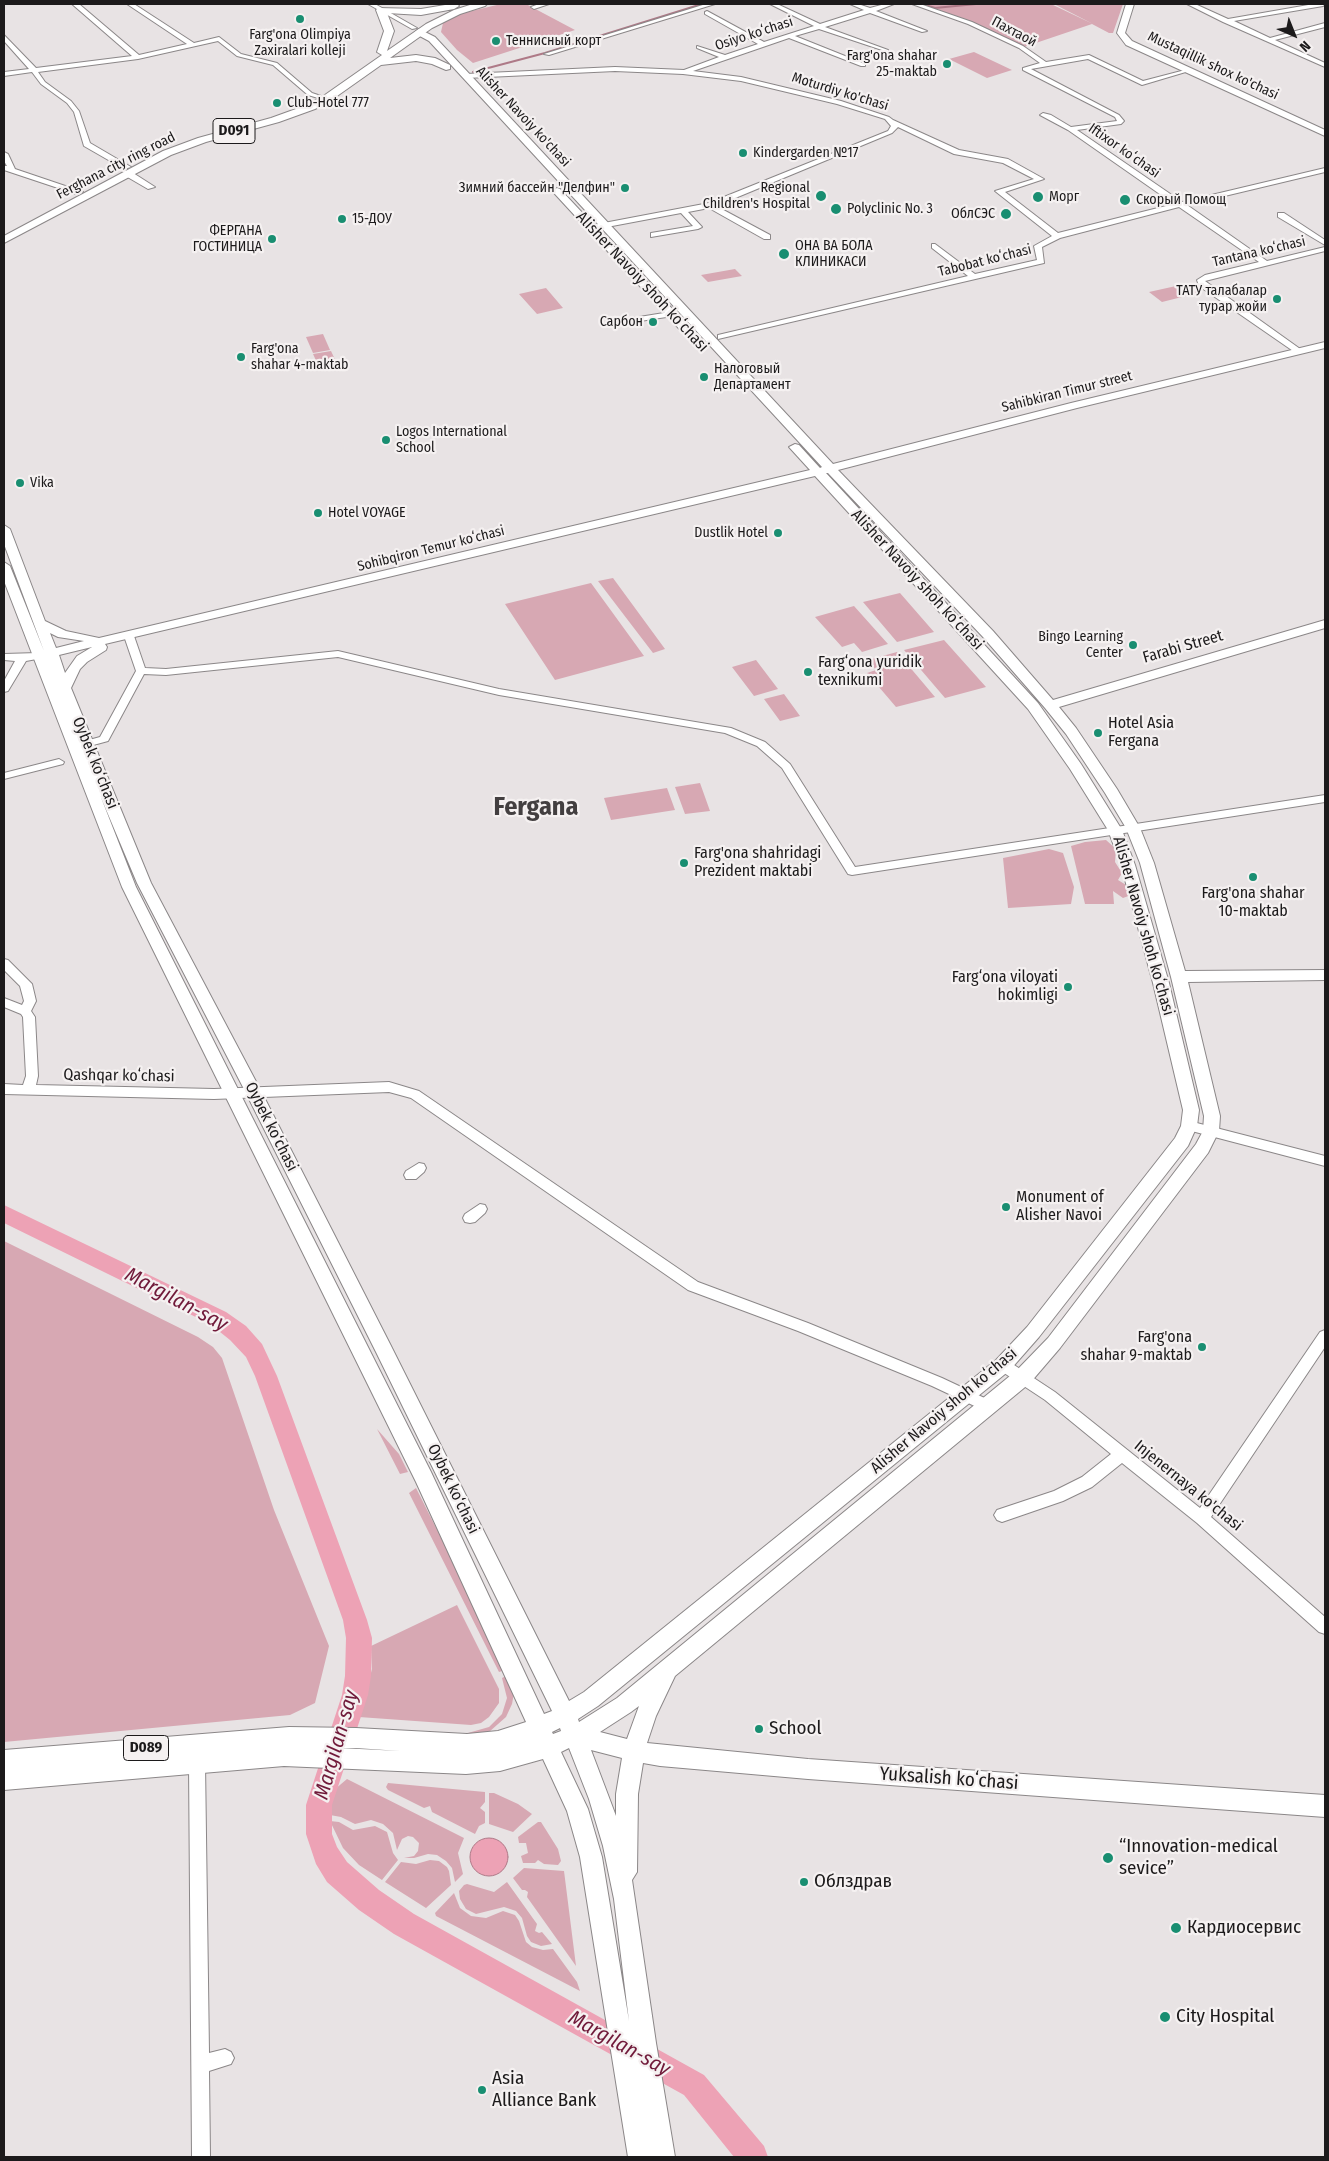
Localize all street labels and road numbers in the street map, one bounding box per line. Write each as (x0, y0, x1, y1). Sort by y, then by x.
street label: Osiyo koʻchasi (713, 13, 795, 55)
street label: Пахтаой (989, 13, 1039, 51)
street label: Mustaqillik shox ko'chasi (1145, 28, 1281, 104)
street label: Alisher Navoiy ko'chasi (472, 63, 574, 171)
street label: Moturdiy ko'chasi (790, 69, 890, 115)
road number: D091 (213, 118, 255, 144)
street label: Iftixor koʻchasi (1085, 120, 1163, 182)
street label: Ferghana city ring road (54, 129, 178, 203)
street label: Alisher Navoiy shoh koʻchasi (572, 208, 712, 356)
street label: Tantana koʻchasi (1211, 233, 1307, 271)
street label: Tabobat koʻchasi (937, 241, 1033, 281)
street label: Sahibkiran Timur street (1000, 368, 1134, 416)
street label: Alisher Navoiy shoh koʻchasi (847, 506, 987, 654)
street label: Sohibqiron Temur koʻchasi (356, 523, 506, 575)
street label: Farabi Street (1141, 626, 1225, 668)
street label: Oybek ko‘chasi (68, 714, 122, 812)
street label: Alisher Navoiy shoh koʻchasi (1108, 834, 1178, 1018)
street label: Qashqar koʻchasi (63, 1065, 175, 1087)
street label: Oybek ko‘chasi (240, 1079, 302, 1175)
street label: Alisher Navoiy shoh koʻchasi (867, 1344, 1021, 1478)
street label: Injenernaya ko'chasi (1130, 1437, 1246, 1535)
street label: Oybek ko‘chasi (423, 1441, 483, 1537)
road number: D089 (124, 1736, 168, 1760)
street label: Yuksalish koʻchasi (879, 1763, 1019, 1795)

